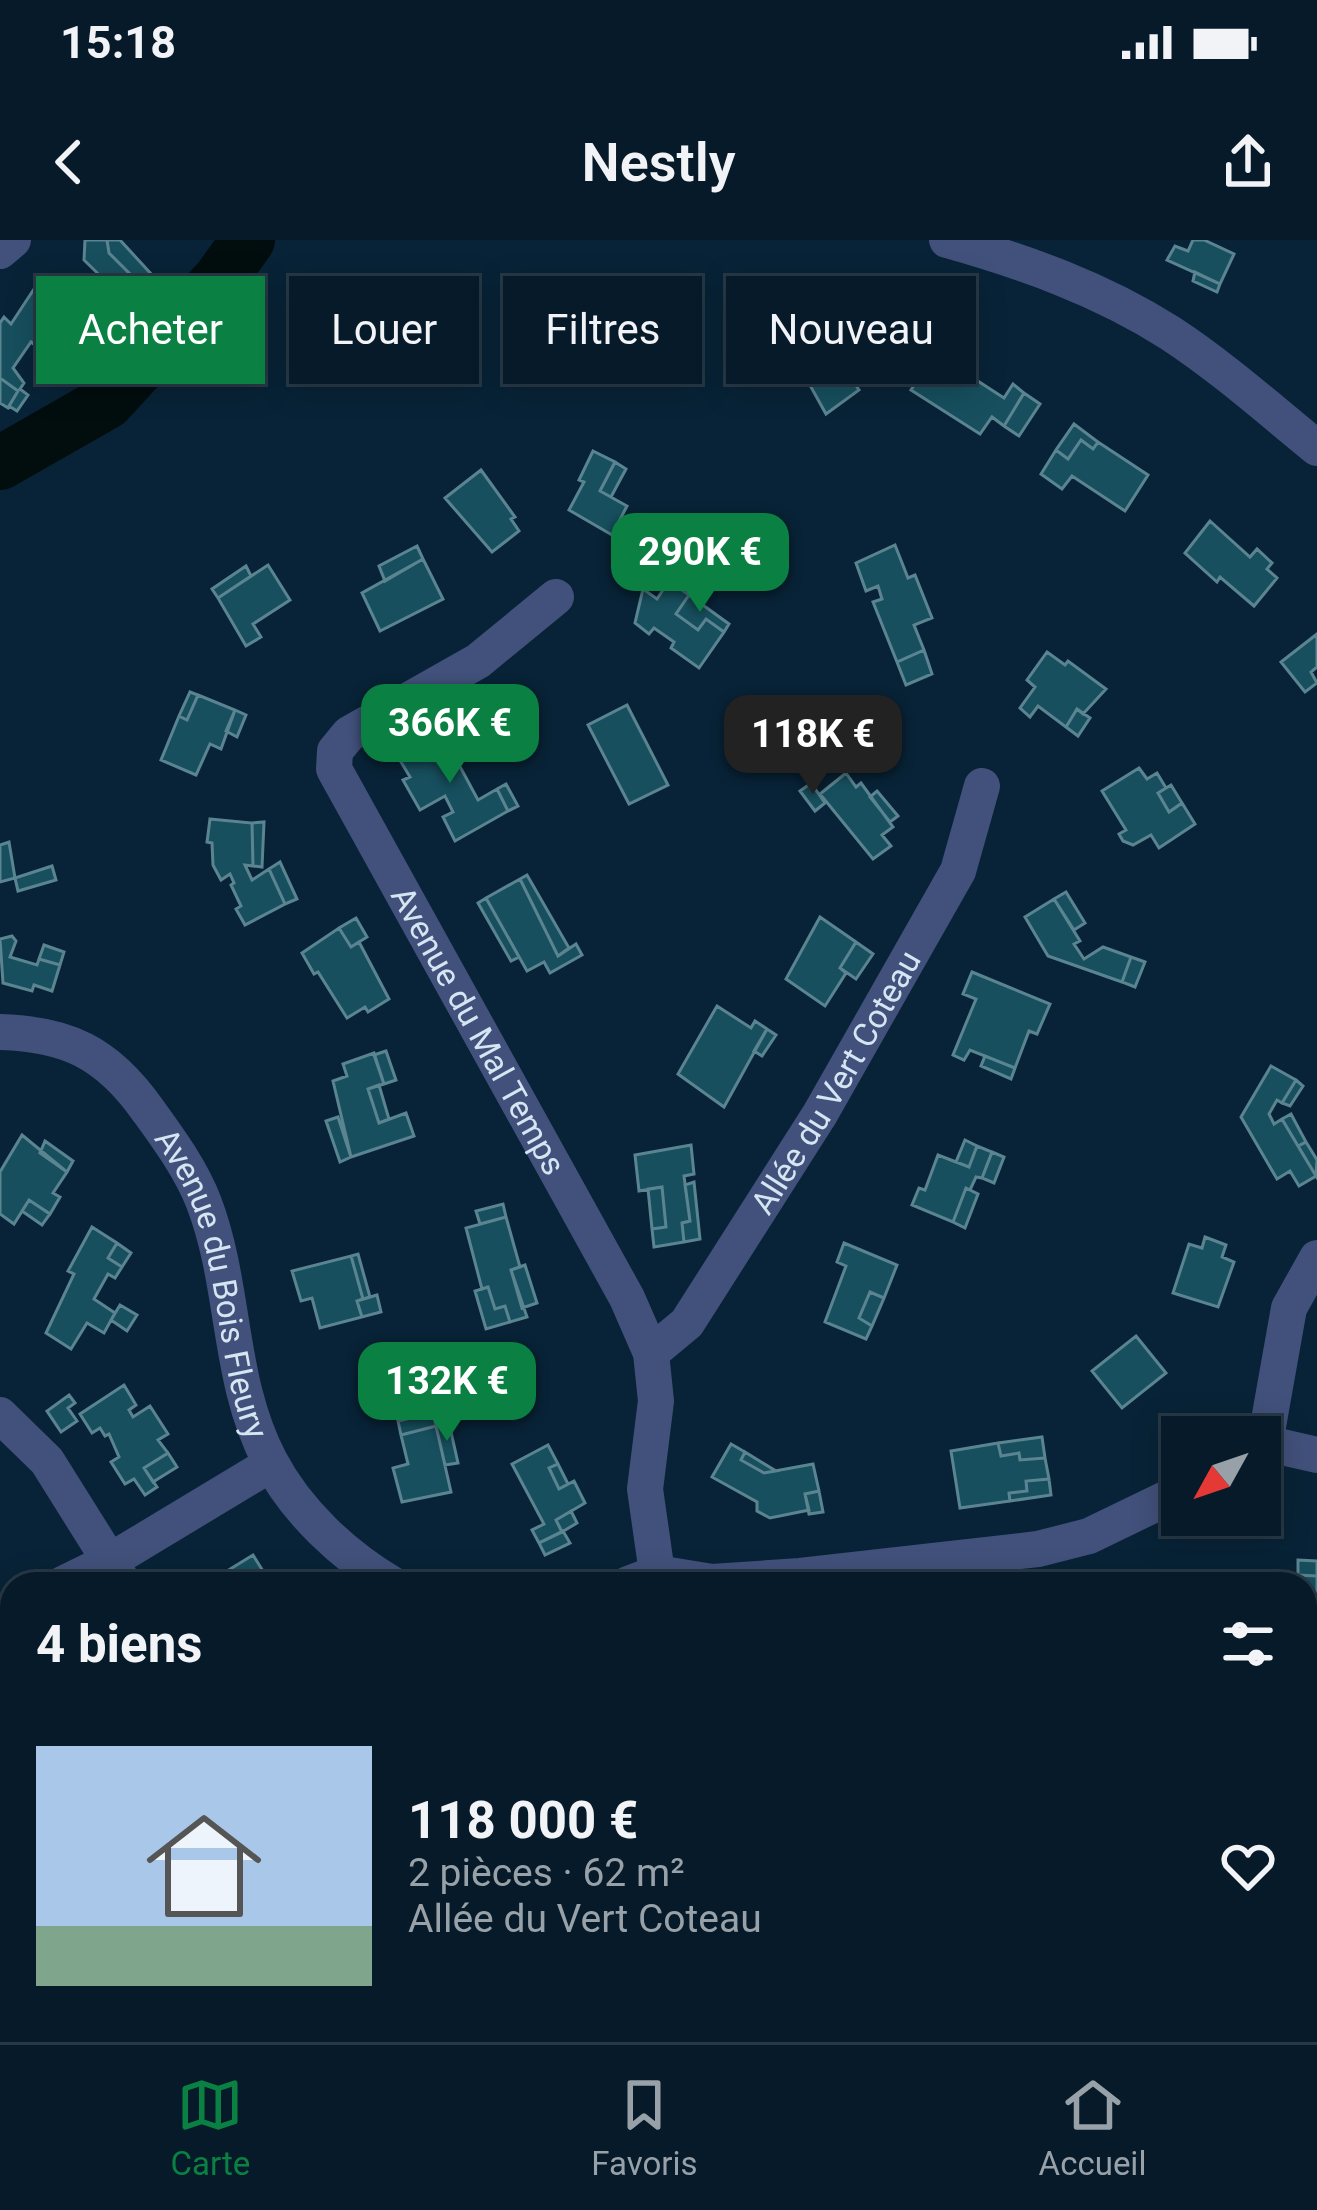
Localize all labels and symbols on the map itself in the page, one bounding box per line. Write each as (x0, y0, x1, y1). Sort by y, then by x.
pin: 290K € (602, 513, 798, 615)
pin: 366K € (352, 684, 548, 786)
pin: 118K € (715, 695, 911, 797)
street label: Avenue du Mal Temps (383, 880, 574, 1182)
street label: Allée du Vert Coteau (743, 944, 929, 1221)
street label: Avenue du Bois Fleury (147, 1121, 277, 1444)
pin: 132K € (349, 1342, 545, 1444)
north arrow (1161, 1416, 1281, 1536)

